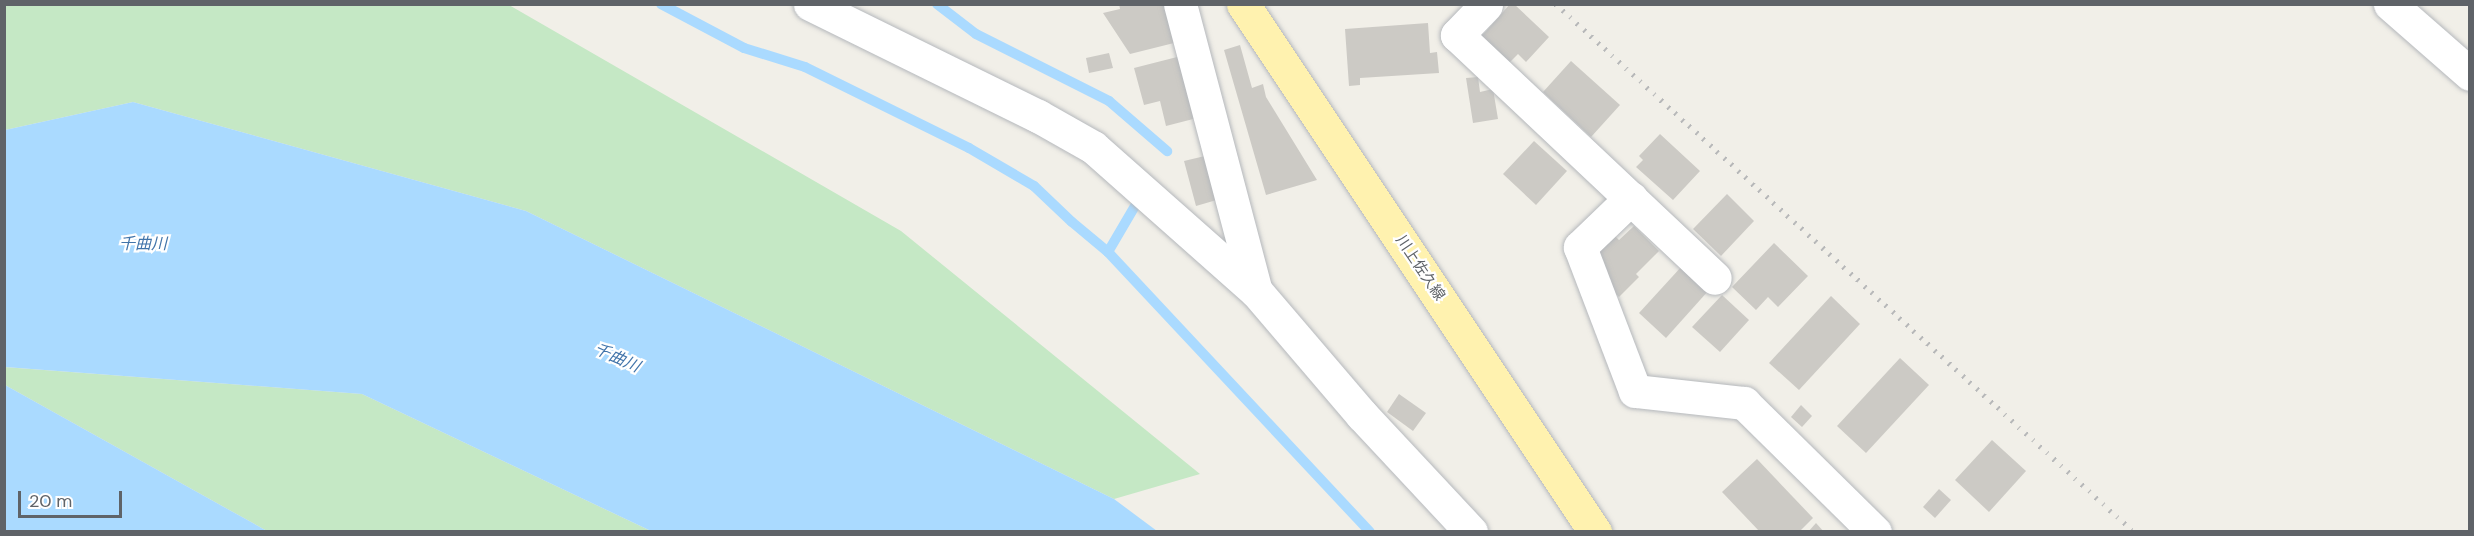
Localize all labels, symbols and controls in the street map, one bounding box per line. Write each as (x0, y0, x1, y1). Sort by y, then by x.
street label: 川上佐久線 (1392, 232, 1448, 304)
water label: 千曲川 (119, 234, 167, 254)
water label: 千曲川 (591, 339, 643, 377)
scale bar (21, 479, 124, 517)
text: 20 m (29, 489, 72, 513)

